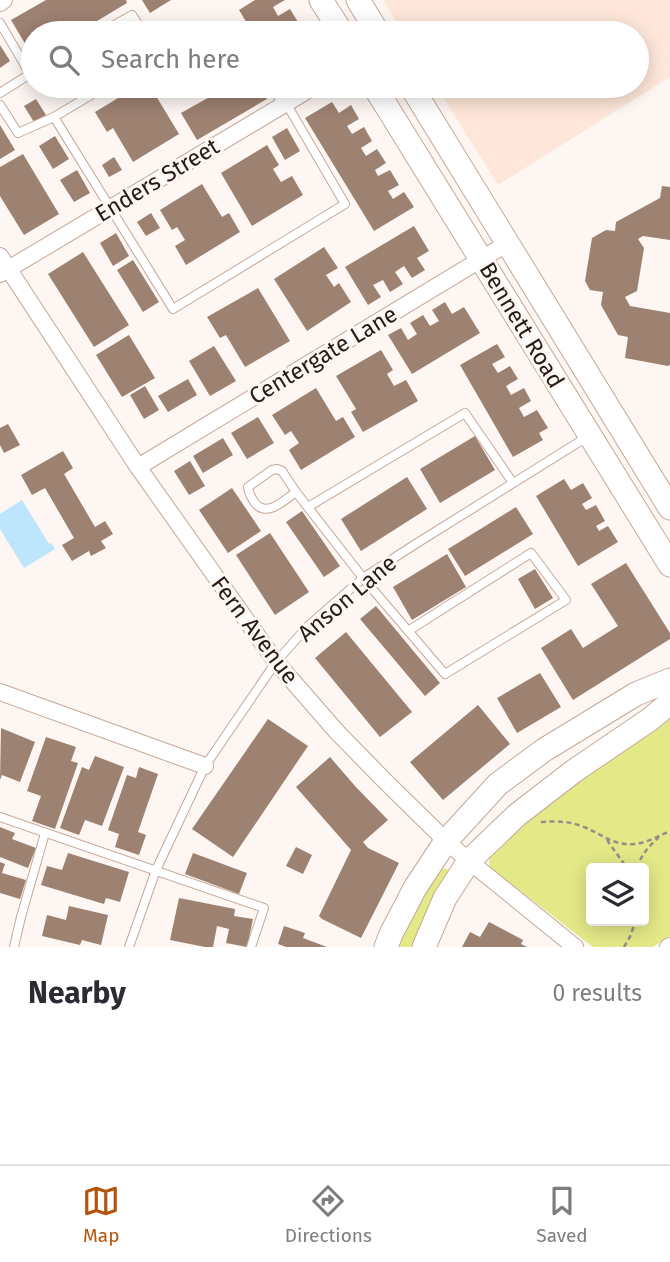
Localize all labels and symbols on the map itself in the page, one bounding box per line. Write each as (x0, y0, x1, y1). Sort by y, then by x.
street label: Enders Street (90, 132, 225, 228)
street label: Bennett Road (473, 257, 571, 393)
street label: Centergate Lane (244, 300, 402, 410)
street label: Anson Lane (292, 549, 402, 647)
street label: Fern Avenue (205, 571, 305, 689)

